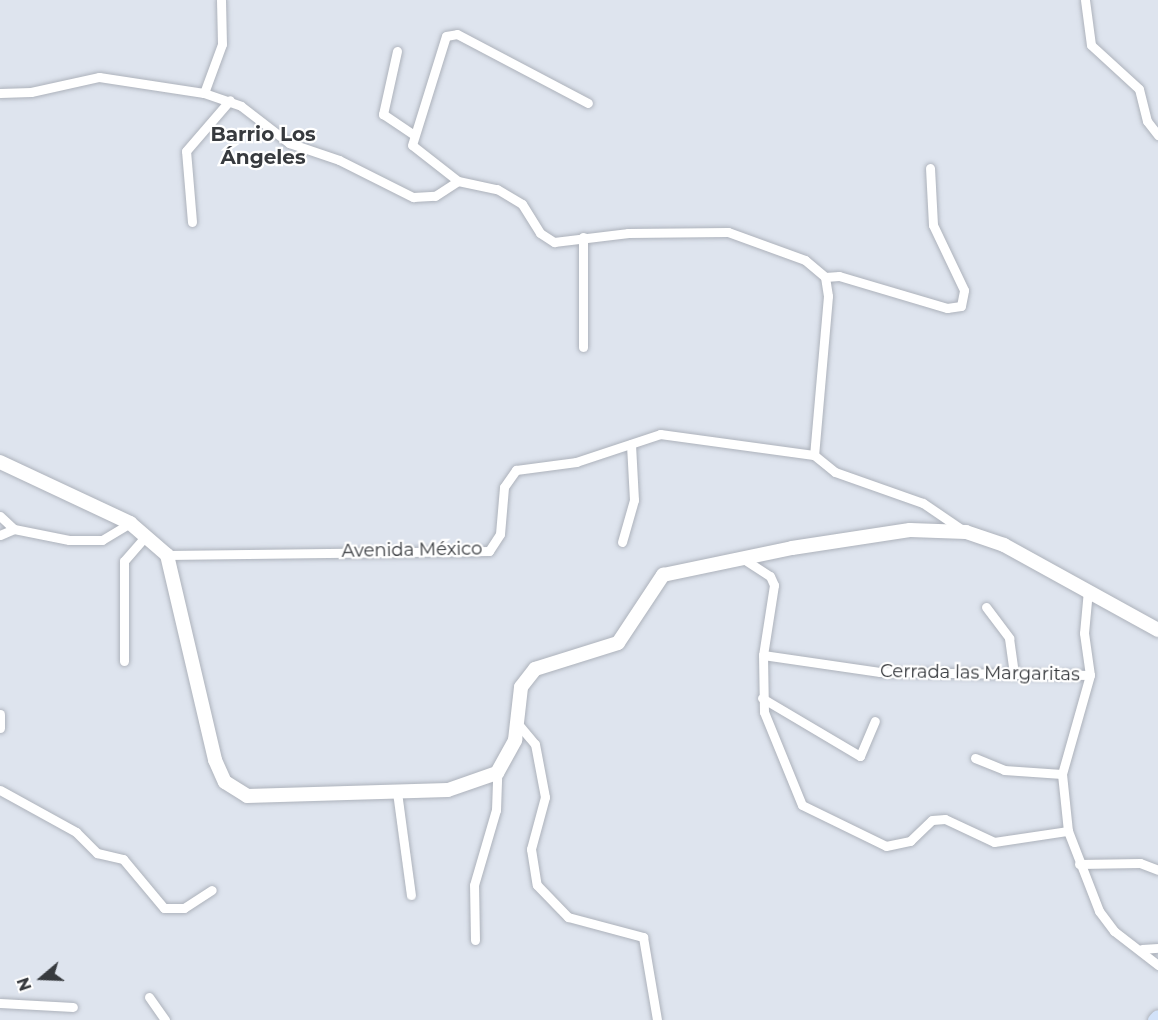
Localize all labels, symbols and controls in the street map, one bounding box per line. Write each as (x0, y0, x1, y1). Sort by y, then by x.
district label: Barrio Los Ángeles (210, 122, 316, 169)
street label: Avenida México (341, 538, 483, 562)
street label: Cerrada las Margaritas (880, 660, 1080, 686)
north arrow (12, 948, 72, 1008)
text: N (13, 975, 36, 993)

